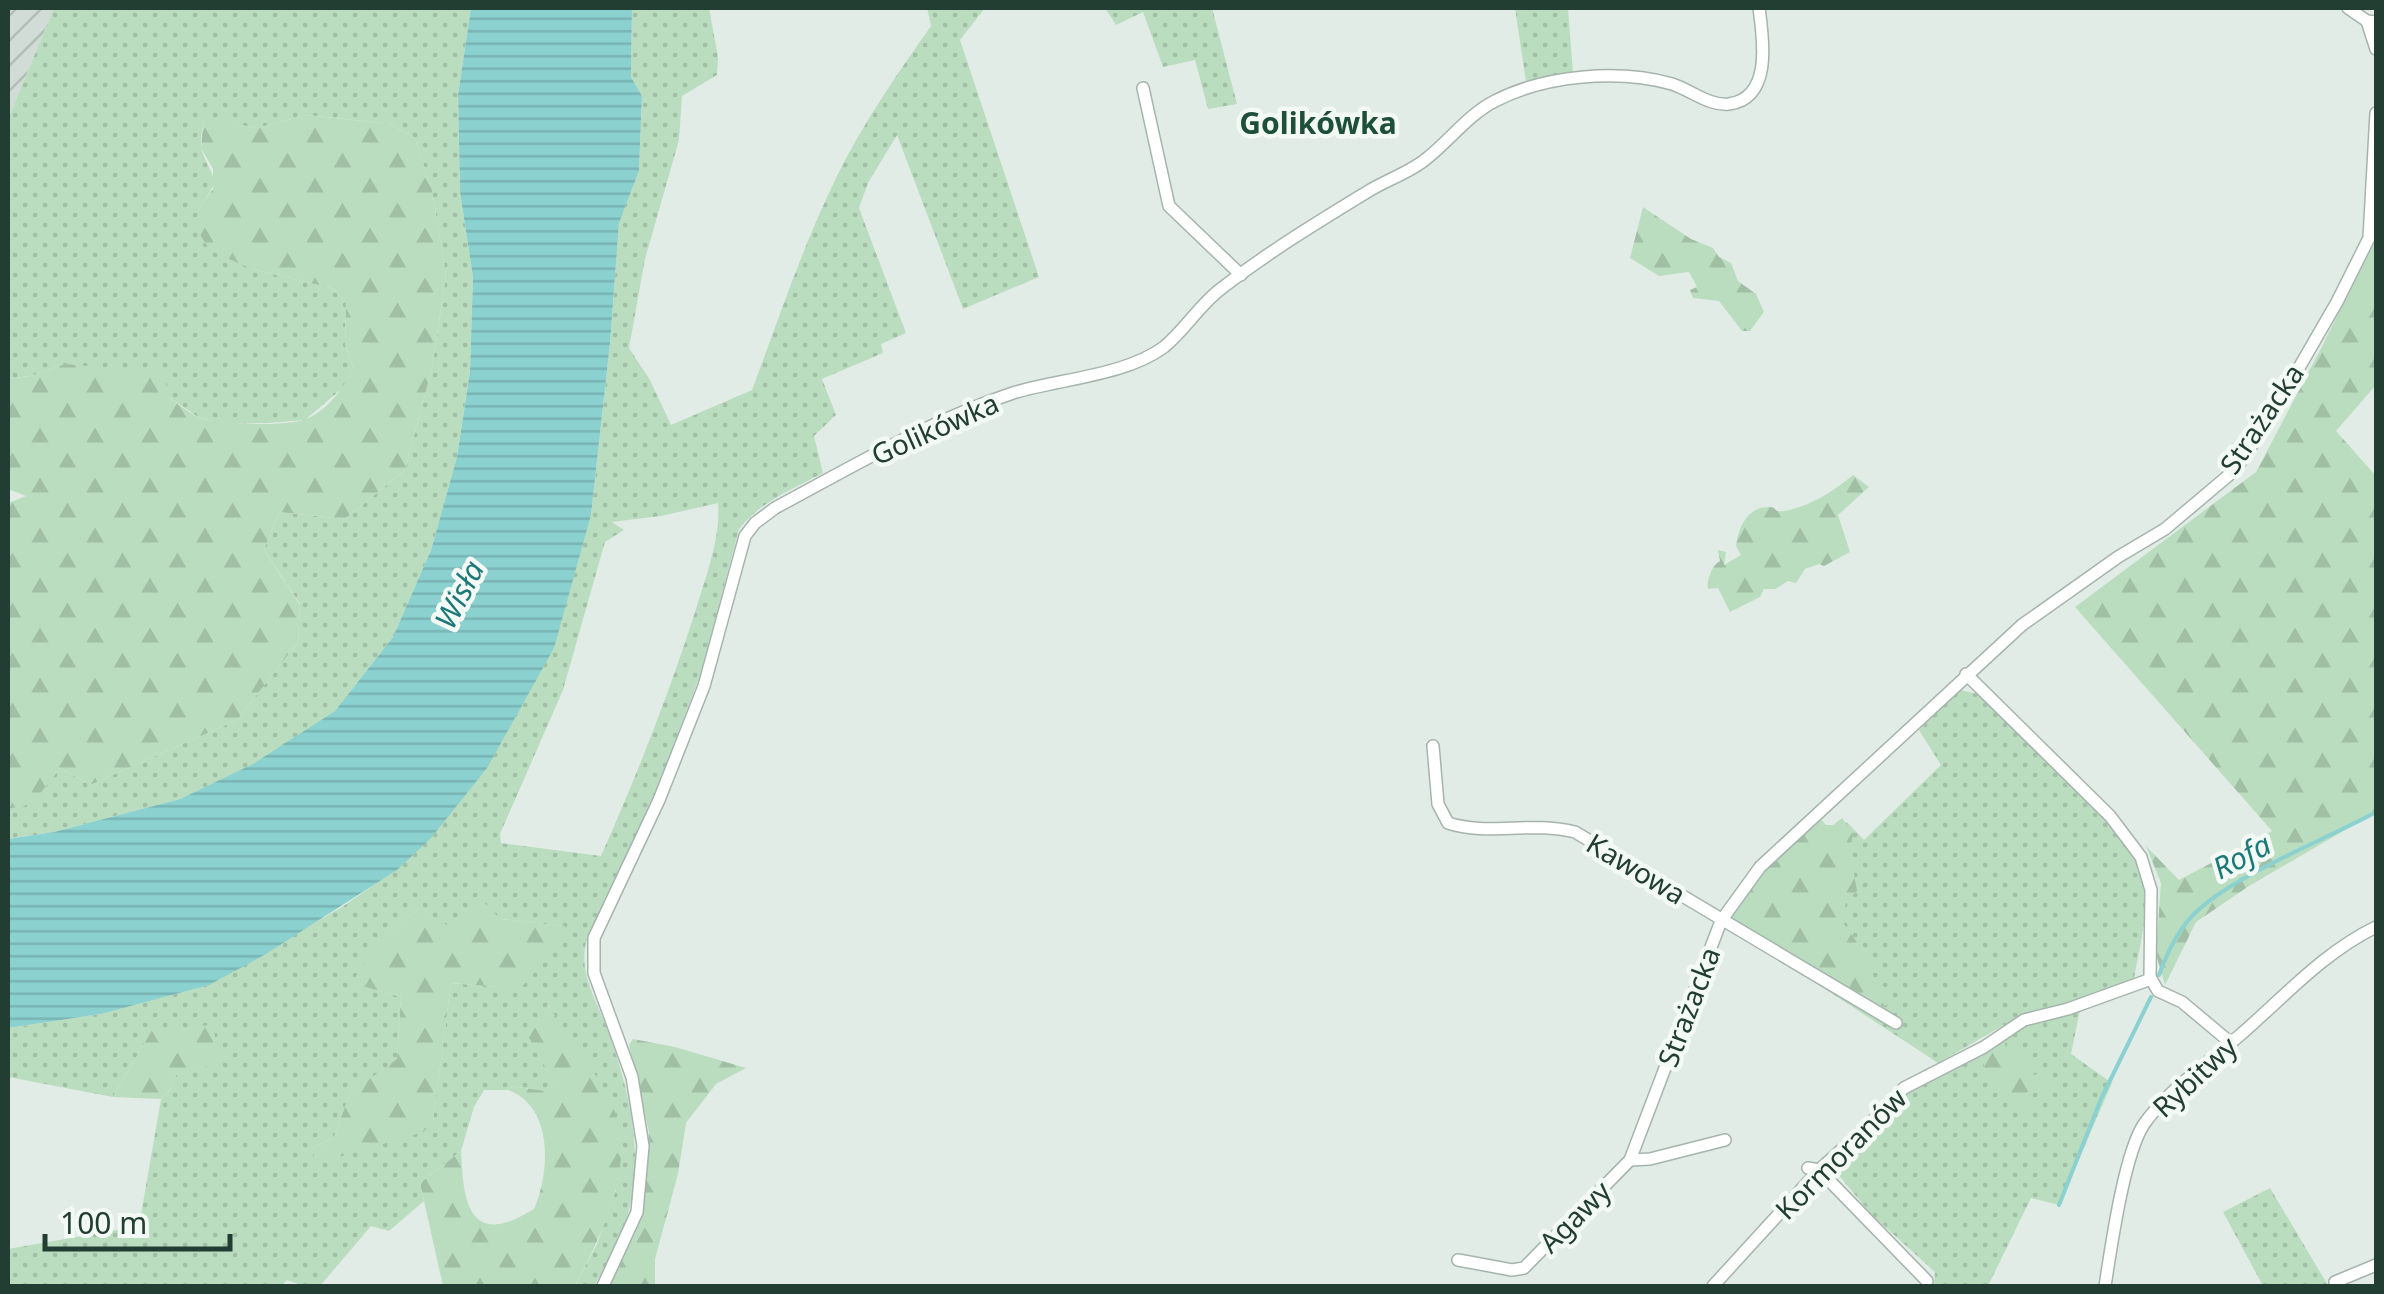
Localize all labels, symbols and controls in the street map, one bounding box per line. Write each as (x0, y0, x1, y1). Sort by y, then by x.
district label: Golikówka (1239, 102, 1397, 143)
street label: Strażacka (2210, 356, 2312, 481)
street label: Golikówka (865, 383, 1004, 473)
water label: Wisła (424, 553, 493, 635)
water label: Rofa (2205, 823, 2278, 888)
street label: Kawowa (1580, 824, 1693, 913)
street label: Strażacka (1648, 941, 1728, 1072)
street label: Rybitwy (2144, 1027, 2245, 1125)
street label: Kormoranów (1766, 1079, 1914, 1227)
street label: Agawy (1530, 1172, 1619, 1261)
scale bar (45, 1189, 230, 1251)
text: 100 m (60, 1202, 147, 1243)

